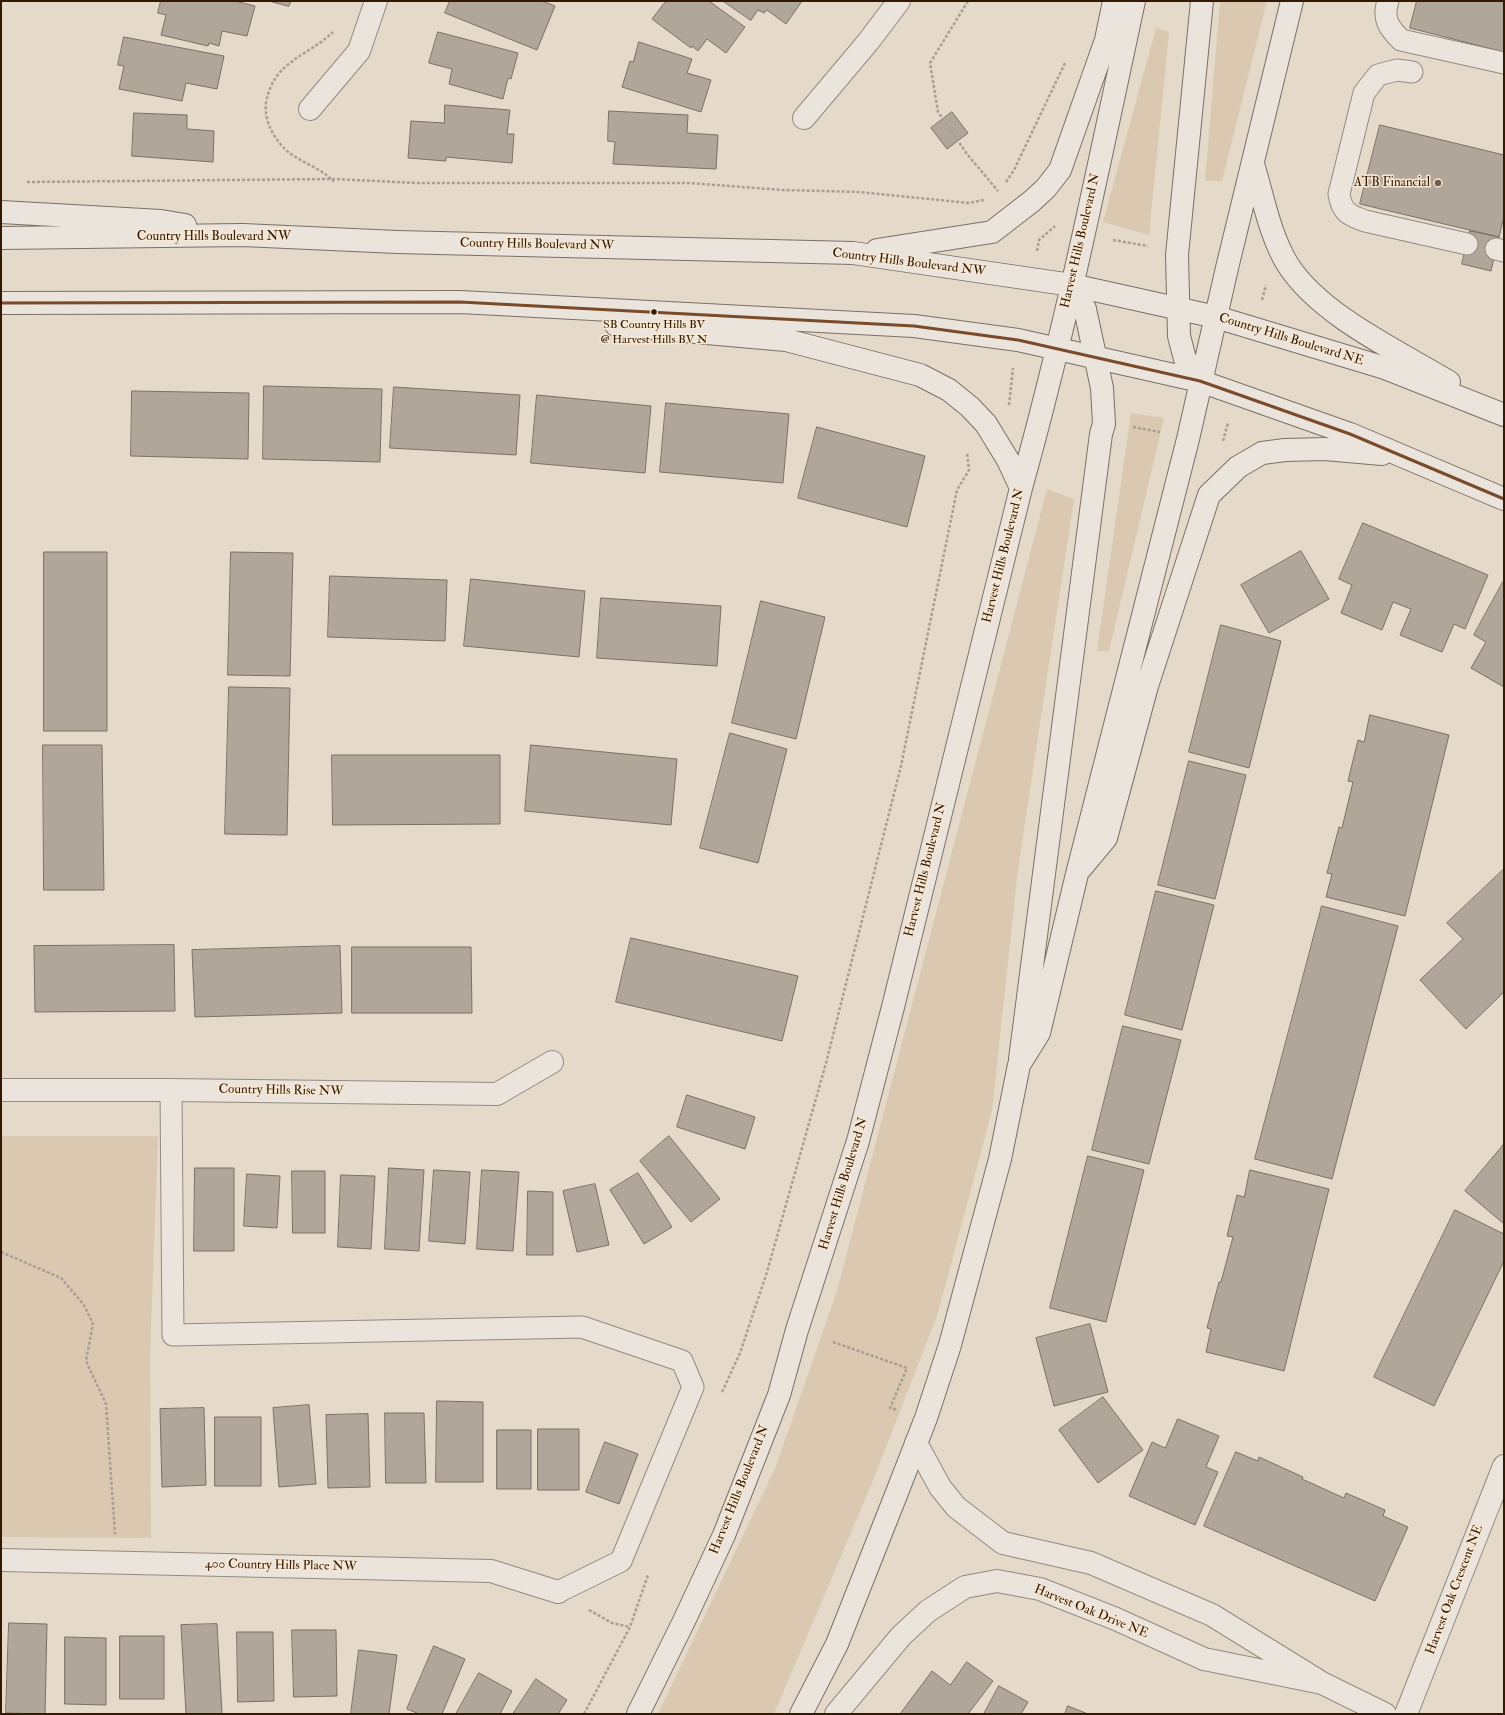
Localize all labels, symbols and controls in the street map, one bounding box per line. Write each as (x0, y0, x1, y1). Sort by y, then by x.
street label: Harvest Hills Boulevard N (1058, 172, 1104, 310)
place label: ATB Financial (1354, 175, 1430, 191)
marker: ATB Financial (1433, 178, 1443, 188)
street label: Country Hills Boulevard NW (137, 229, 291, 245)
street label: Country Hills Boulevard NW (460, 236, 614, 254)
street label: Country Hills Boulevard NW (831, 246, 987, 280)
marker: SB Country Hills BV @ Harvest Hills BV N (649, 307, 659, 317)
street label: Country Hills Boulevard NE (1217, 311, 1365, 369)
place label: SB Country Hills BV @ Harvest Hills BV N (601, 318, 707, 346)
street label: Harvest Hills Boulevard N (980, 487, 1028, 625)
street label: Harvest Hills Boulevard N (902, 801, 950, 939)
street label: Country Hills Rise NW (218, 1082, 344, 1100)
street label: Harvest Hills Boulevard N (816, 1116, 872, 1252)
street label: Harvest Hills Boulevard N (707, 1423, 773, 1557)
street label: Harvest Oak Crescent NE (1423, 1523, 1487, 1657)
street label: 400 Country Hills Place NW (205, 1557, 357, 1575)
street label: Harvest Oak Drive NE (1032, 1582, 1150, 1642)

